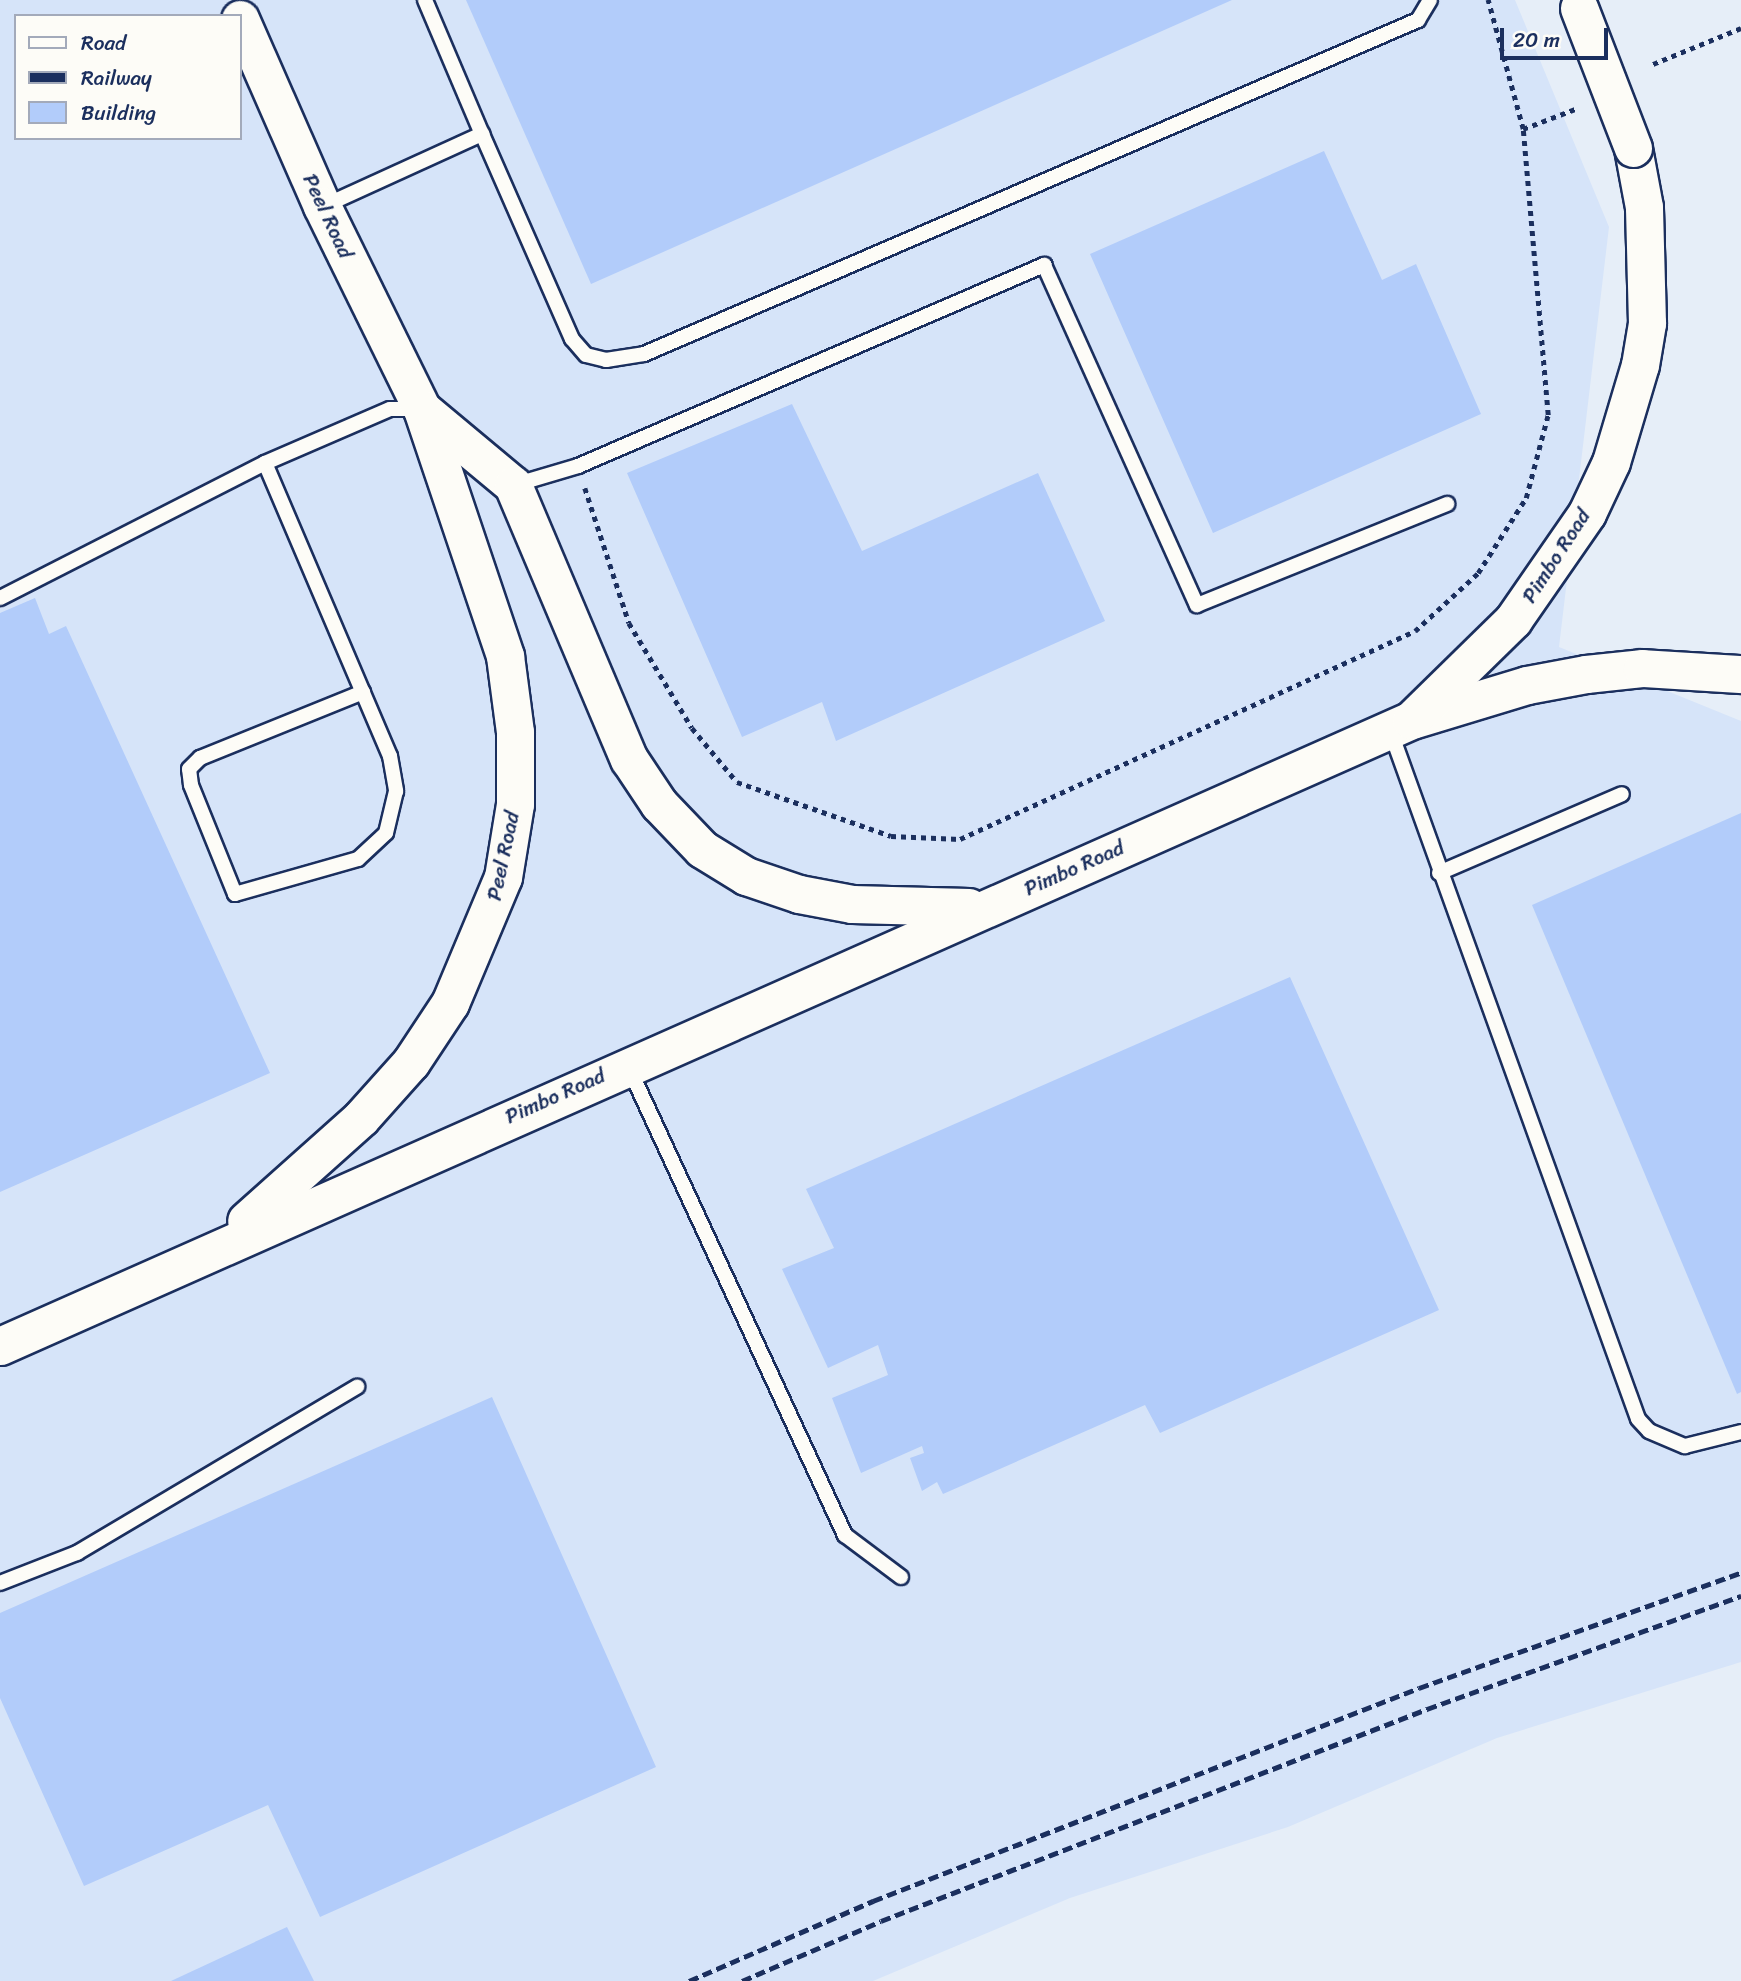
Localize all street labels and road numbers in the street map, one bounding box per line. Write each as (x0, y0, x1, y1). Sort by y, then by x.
street label: Peel Road (297, 170, 359, 262)
street label: Pimbo Road (1516, 504, 1596, 608)
street label: Peel Road (481, 809, 525, 903)
street label: Pimbo Road (1020, 835, 1128, 901)
street label: Pimbo Road (501, 1063, 609, 1129)

